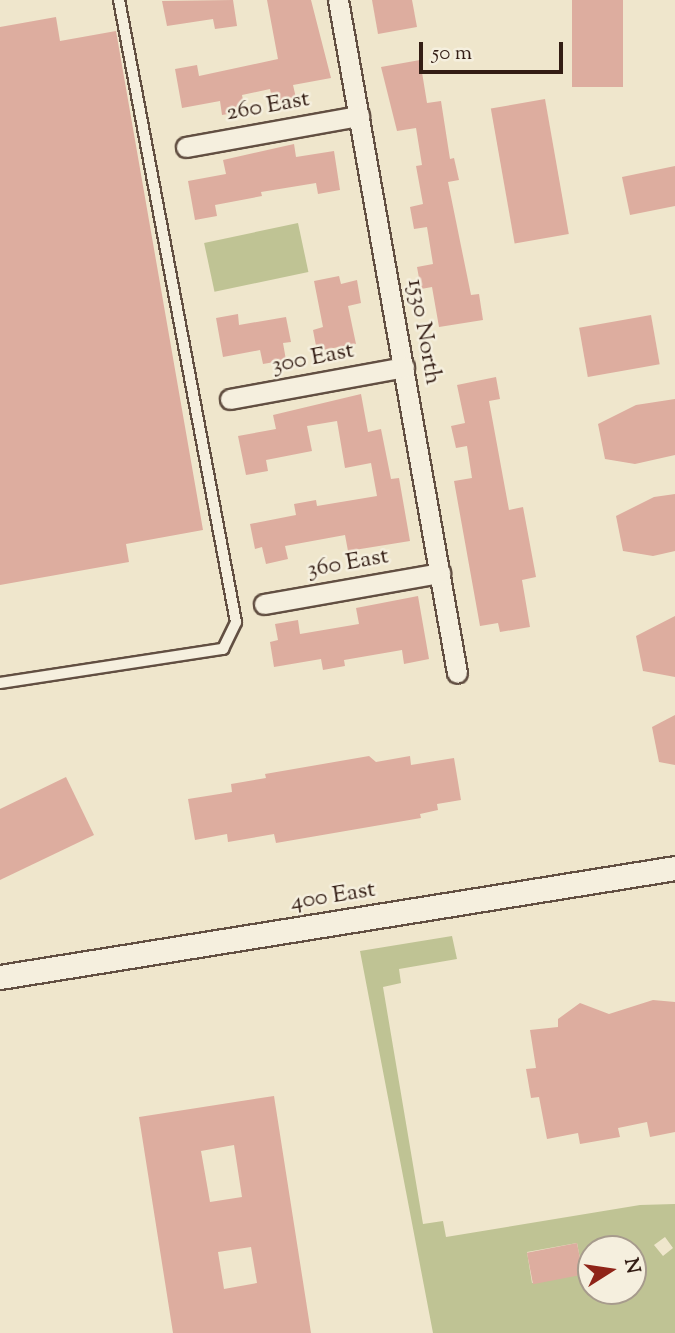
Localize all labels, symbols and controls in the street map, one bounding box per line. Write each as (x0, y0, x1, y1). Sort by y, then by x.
scale bar (423, 28, 566, 72)
text: 50 m (432, 39, 472, 69)
street label: 260 East (224, 86, 312, 128)
street label: 1530 North (400, 277, 446, 387)
street label: 300 East (269, 337, 357, 381)
street label: 360 East (305, 543, 391, 585)
street label: 400 East (288, 876, 378, 918)
north arrow (577, 1235, 647, 1305)
text: N (616, 1256, 646, 1276)

